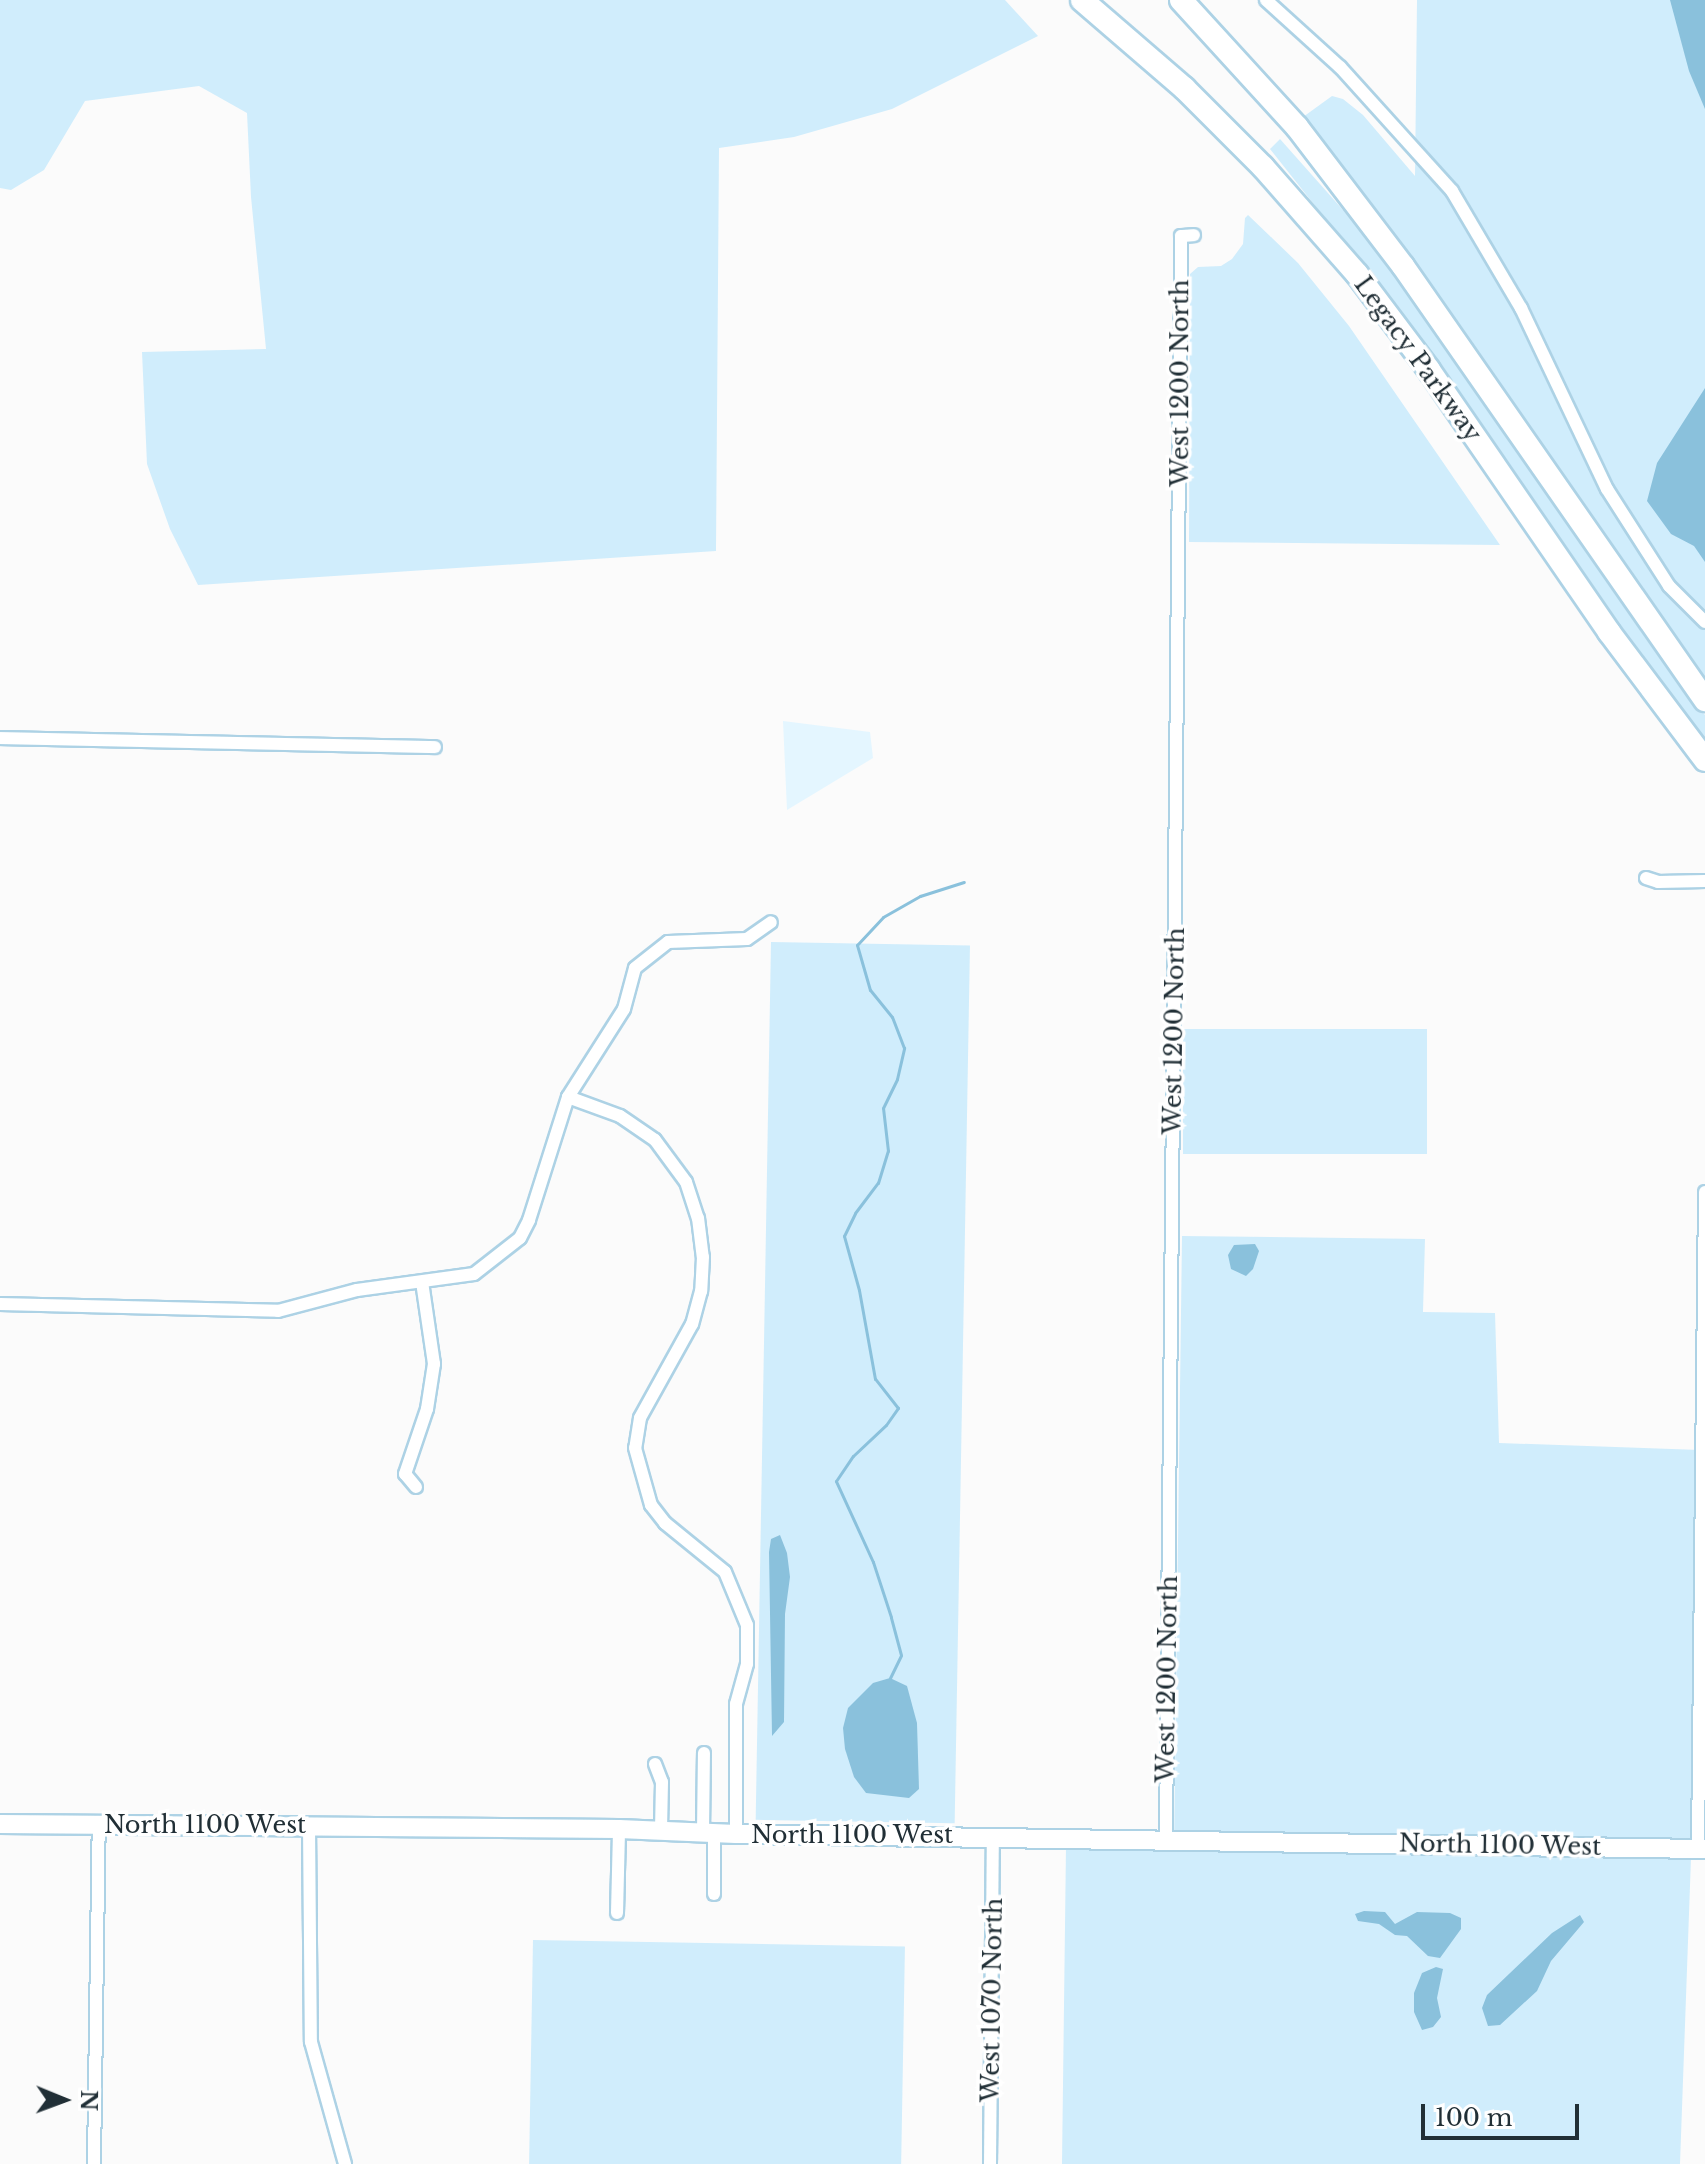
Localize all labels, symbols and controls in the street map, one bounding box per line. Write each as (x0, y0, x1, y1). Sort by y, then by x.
street label: Legacy Parkway (1348, 270, 1488, 448)
street label: West 1200 North (1166, 279, 1194, 487)
street label: West 1200 North (1158, 927, 1190, 1135)
street label: West 1200 North (1151, 1575, 1183, 1783)
street label: North 1100 West (103, 1811, 307, 1839)
street label: North 1100 West (750, 1821, 954, 1849)
street label: North 1100 West (1398, 1829, 1602, 1861)
street label: West 1070 North (976, 1898, 1008, 2102)
north arrow (24, 2060, 104, 2140)
scale bar (1425, 2088, 1583, 2138)
text: N (75, 2090, 102, 2111)
text: 100 m (1435, 2103, 1513, 2132)

